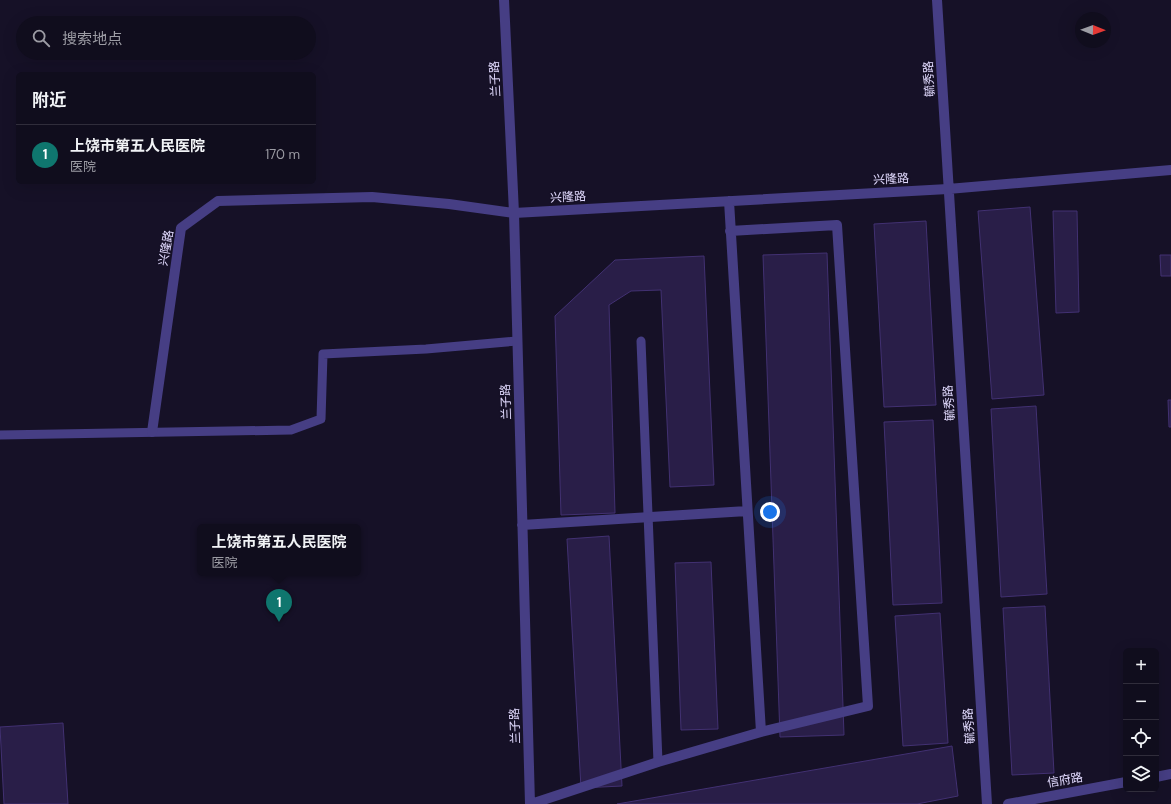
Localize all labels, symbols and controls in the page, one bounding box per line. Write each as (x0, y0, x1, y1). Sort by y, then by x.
north arrow (1075, 12, 1111, 48)
search box (16, 16, 316, 60)
icon: search (30, 27, 52, 49)
text: 搜索地点 (62, 29, 122, 49)
street label: 兰子路 (486, 61, 504, 97)
street label: 毓秀路 (920, 61, 938, 97)
text: 附近 (32, 89, 66, 111)
text: 上饶市第五人民医院 (70, 136, 205, 156)
text: 1 (43, 146, 47, 163)
text: 170 m (265, 146, 300, 163)
text: 医院 (70, 158, 96, 175)
street label: 兴隆路 (873, 170, 909, 188)
street label: 兴隆路 (550, 188, 586, 206)
street label: 兴隆路 (155, 229, 177, 267)
street label: 兰子路 (497, 384, 515, 420)
street label: 毓秀路 (940, 384, 958, 422)
your location (760, 502, 780, 522)
popup (197, 524, 361, 576)
text: 上饶市第五人民医院 (211, 532, 347, 552)
text: 医院 (211, 554, 238, 571)
pin: 1 (266, 589, 292, 622)
map controls (1123, 648, 1159, 792)
button: + (1123, 648, 1159, 684)
button: − (1123, 684, 1159, 720)
street label: 毓秀路 (960, 707, 978, 745)
street label: 兰子路 (506, 708, 524, 744)
button: locate (1123, 720, 1159, 756)
button: layers (1123, 756, 1159, 792)
street label: 信府路 (1046, 769, 1084, 791)

